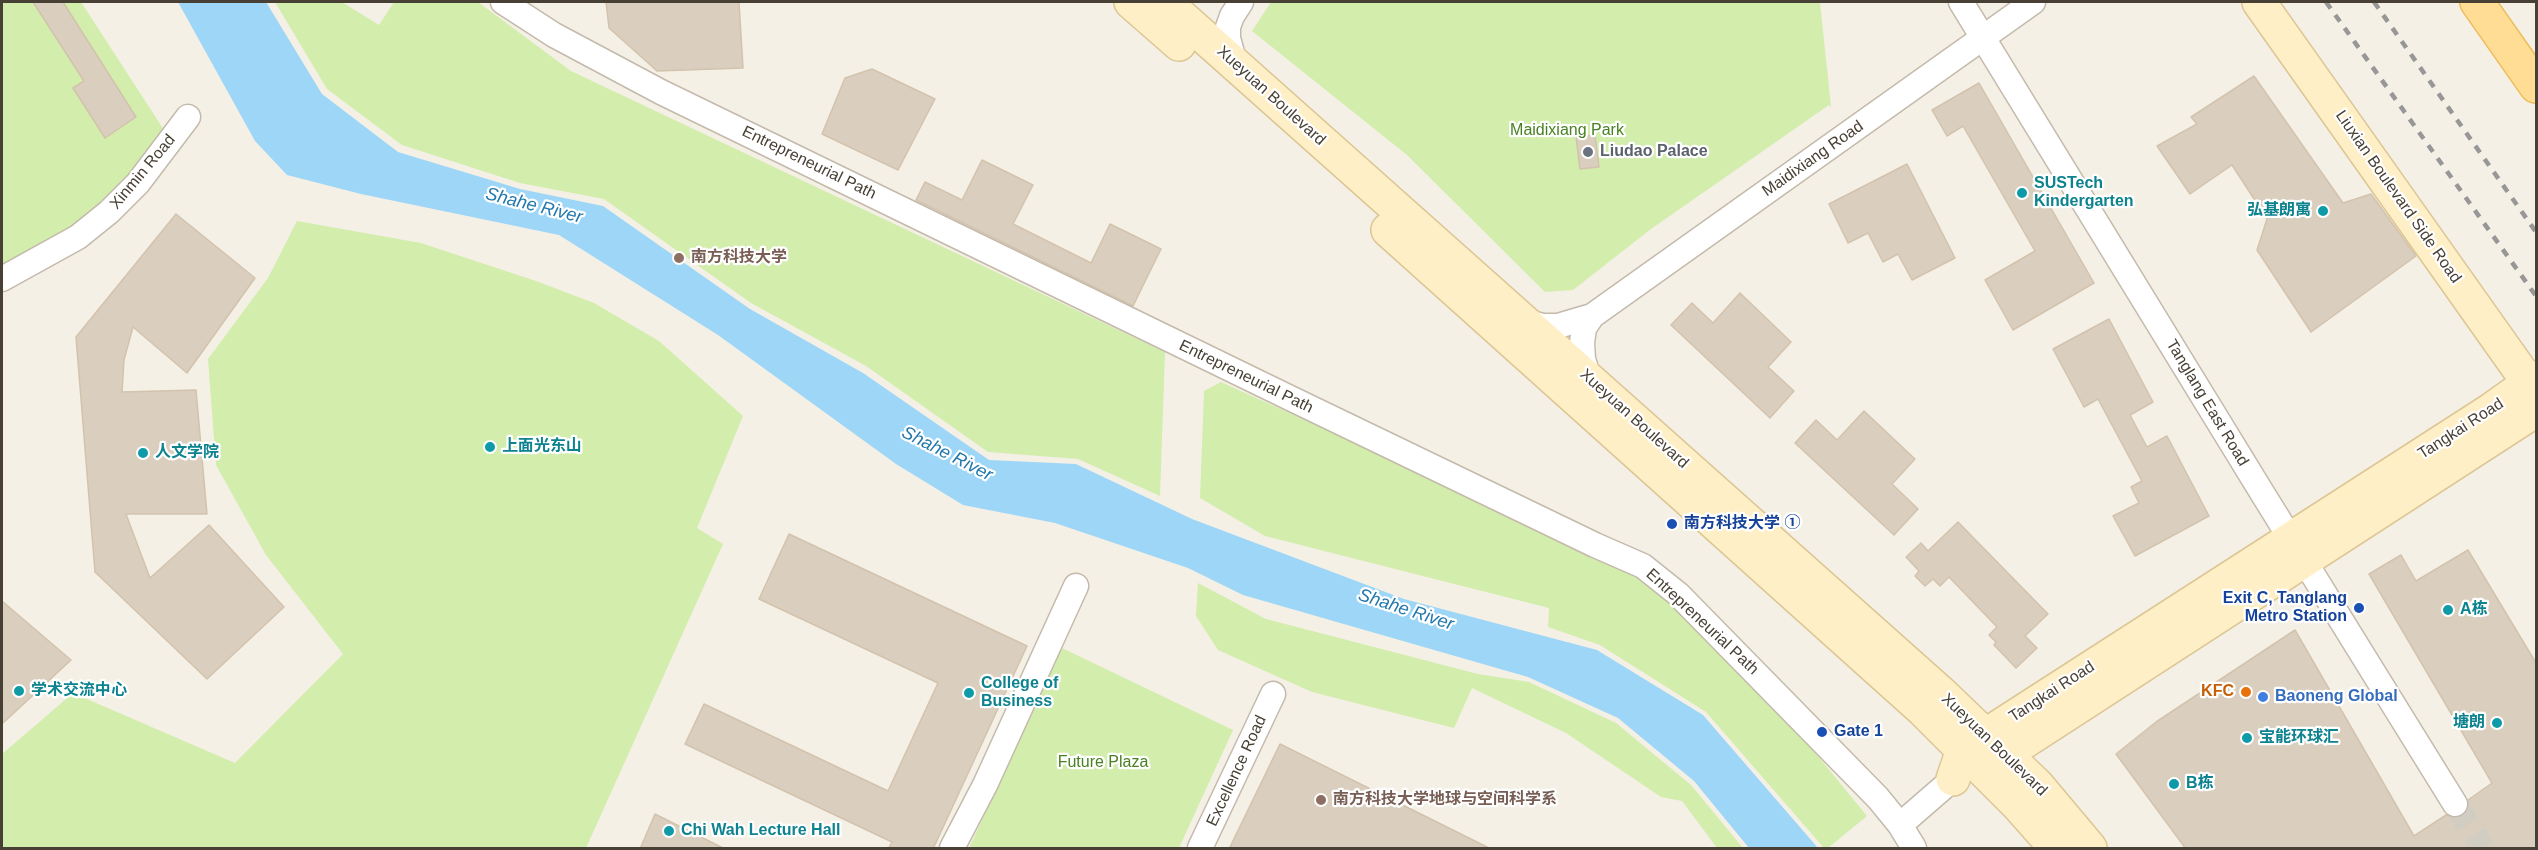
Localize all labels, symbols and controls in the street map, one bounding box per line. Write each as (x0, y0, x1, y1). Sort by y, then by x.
street label: Xueyuan Boulevard (1213, 42, 1329, 150)
street label: Liuxian Boulevard Side Road (2331, 107, 2465, 287)
street label: Maidixiang Road (1759, 117, 1867, 201)
park label: Maidixiang Park (1510, 121, 1624, 141)
street label: Entrepreneurial Path (739, 122, 879, 204)
street label: Xinmin Road (106, 131, 180, 213)
place label: Liudao Palace (1600, 142, 1708, 162)
marker: Liudao Palace (1581, 145, 1595, 159)
place label: SUSTech Kindergarten (2034, 174, 2134, 212)
water label: Shahe River (483, 184, 585, 228)
marker: SUSTech Kindergarten (2015, 186, 2029, 200)
place label: 弘基朗寓 (2247, 201, 2311, 221)
marker: 弘基朗寓 (2316, 204, 2330, 218)
place label: 南方科技大学 (691, 248, 787, 268)
marker: 南方科技大学 (672, 251, 686, 265)
street label: Entrepreneurial Path (1176, 336, 1316, 418)
street label: Tanglang East Road (2162, 336, 2252, 470)
street label: Xueyuan Boulevard (1576, 365, 1692, 473)
street label: Tangkai Road (2415, 394, 2507, 464)
water label: Shahe River (898, 422, 996, 486)
place label: 上面光东山 (502, 437, 582, 457)
marker: 上面光东山 (483, 440, 497, 454)
place label: 人文学院 (155, 443, 219, 463)
marker: 人文学院 (136, 446, 150, 460)
place label: 南方科技大学 ① (1684, 514, 1800, 534)
marker: 南方科技大学 ① (1665, 517, 1679, 531)
street label: Entrepreneurial Path (1642, 565, 1762, 679)
water label: Shahe River (1356, 584, 1456, 636)
place label: Exit C, Tanglang Metro Station (2223, 589, 2347, 627)
place label: A栋 (2460, 600, 2488, 620)
marker: Exit C, Tanglang Metro Station (2352, 601, 2366, 615)
marker: A栋 (2441, 603, 2455, 617)
street label: Tangkai Road (2006, 657, 2098, 727)
place label: College of Business (981, 674, 1058, 712)
place label: 学术交流中心 (31, 681, 127, 701)
place label: KFC (2201, 682, 2234, 702)
marker: 学术交流中心 (12, 684, 26, 698)
marker: KFC (2239, 685, 2253, 699)
marker: College of Business (962, 686, 976, 700)
place label: Baoneng Global (2275, 687, 2398, 707)
street label: Xueyuan Boulevard (1937, 690, 2051, 800)
marker: Baoneng Global (2256, 690, 2270, 704)
street label: Excellence Road (1203, 713, 1271, 829)
place label: 塘朗 (2453, 713, 2485, 733)
marker: 塘朗 (2490, 716, 2504, 730)
place label: Gate 1 (1834, 722, 1883, 742)
marker: Gate 1 (1815, 725, 1829, 739)
place label: 宝能环球汇 (2259, 728, 2339, 748)
marker: 宝能环球汇 (2240, 731, 2254, 745)
park label: Future Plaza (1058, 753, 1148, 773)
place label: B栋 (2186, 774, 2214, 794)
marker: B栋 (2167, 777, 2181, 791)
place label: 南方科技大学地球与空间科学系 (1333, 790, 1557, 810)
marker: 南方科技大学地球与空间科学系 (1314, 793, 1328, 807)
place label: Chi Wah Lecture Hall (681, 821, 840, 841)
marker: Chi Wah Lecture Hall (662, 824, 676, 838)

